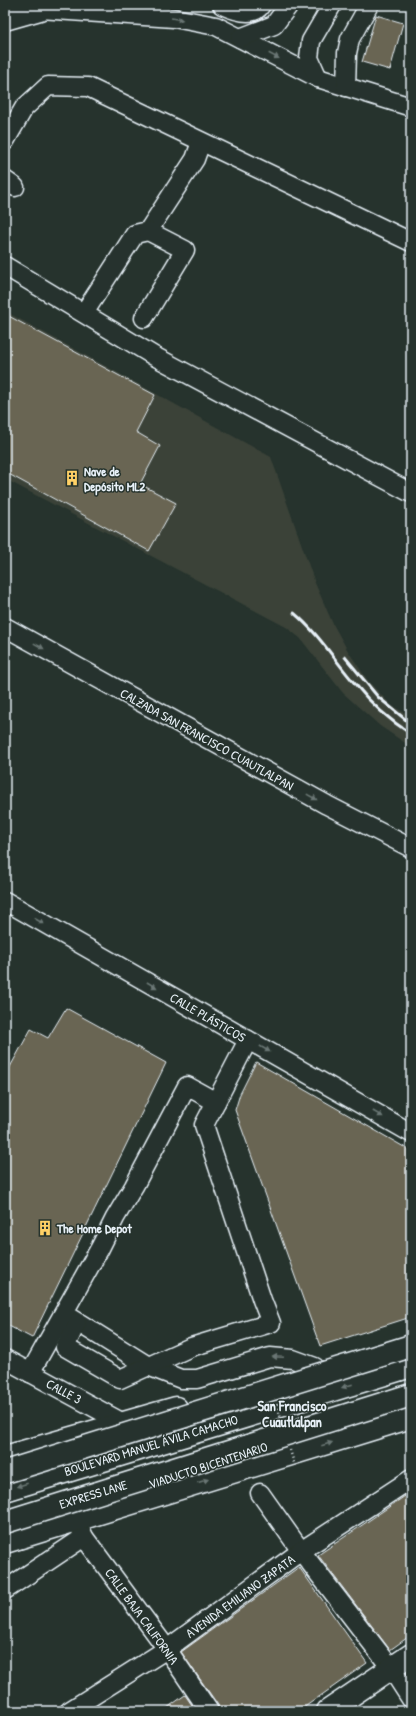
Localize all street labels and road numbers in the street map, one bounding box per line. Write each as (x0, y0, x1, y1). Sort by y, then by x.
street label: CALZADA SAN FRANCISCO CUAUTLALPAN (117, 684, 297, 794)
street label: CALLE PLÁSTICOS (167, 988, 249, 1046)
street label: CALLE 3 (43, 1374, 85, 1408)
street label: BOULEVARD MANUEL ÁVILA CAMACHO (62, 1410, 240, 1480)
street label: VIADUCTO BICENTENARIO (146, 1437, 270, 1493)
street label: EXPRESS LANE (57, 1475, 129, 1513)
street label: AVENIDA EMILIANO ZAPATA (182, 1550, 299, 1642)
street label: CALLE BAJA CALIFORNIA (101, 1564, 183, 1668)

